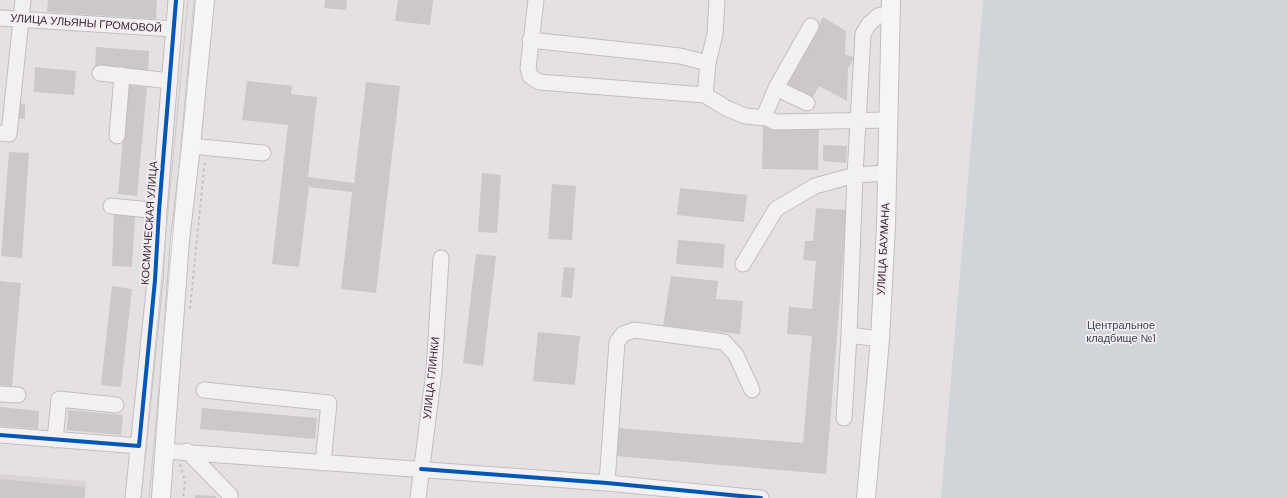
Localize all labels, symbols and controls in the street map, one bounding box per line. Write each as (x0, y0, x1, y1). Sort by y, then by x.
street label: УЛИЦА УЛЬЯНЫ ГРОМОВОЙ (10, 12, 162, 36)
street label: КОСМИЧЕСКАЯ УЛИЦА (139, 161, 161, 285)
street label: УЛИЦА БАУМАНА (875, 202, 893, 296)
park label: Центральное кладбище №1 (1086, 319, 1156, 345)
street label: УЛИЦА ГЛИНКИ (421, 336, 443, 420)

